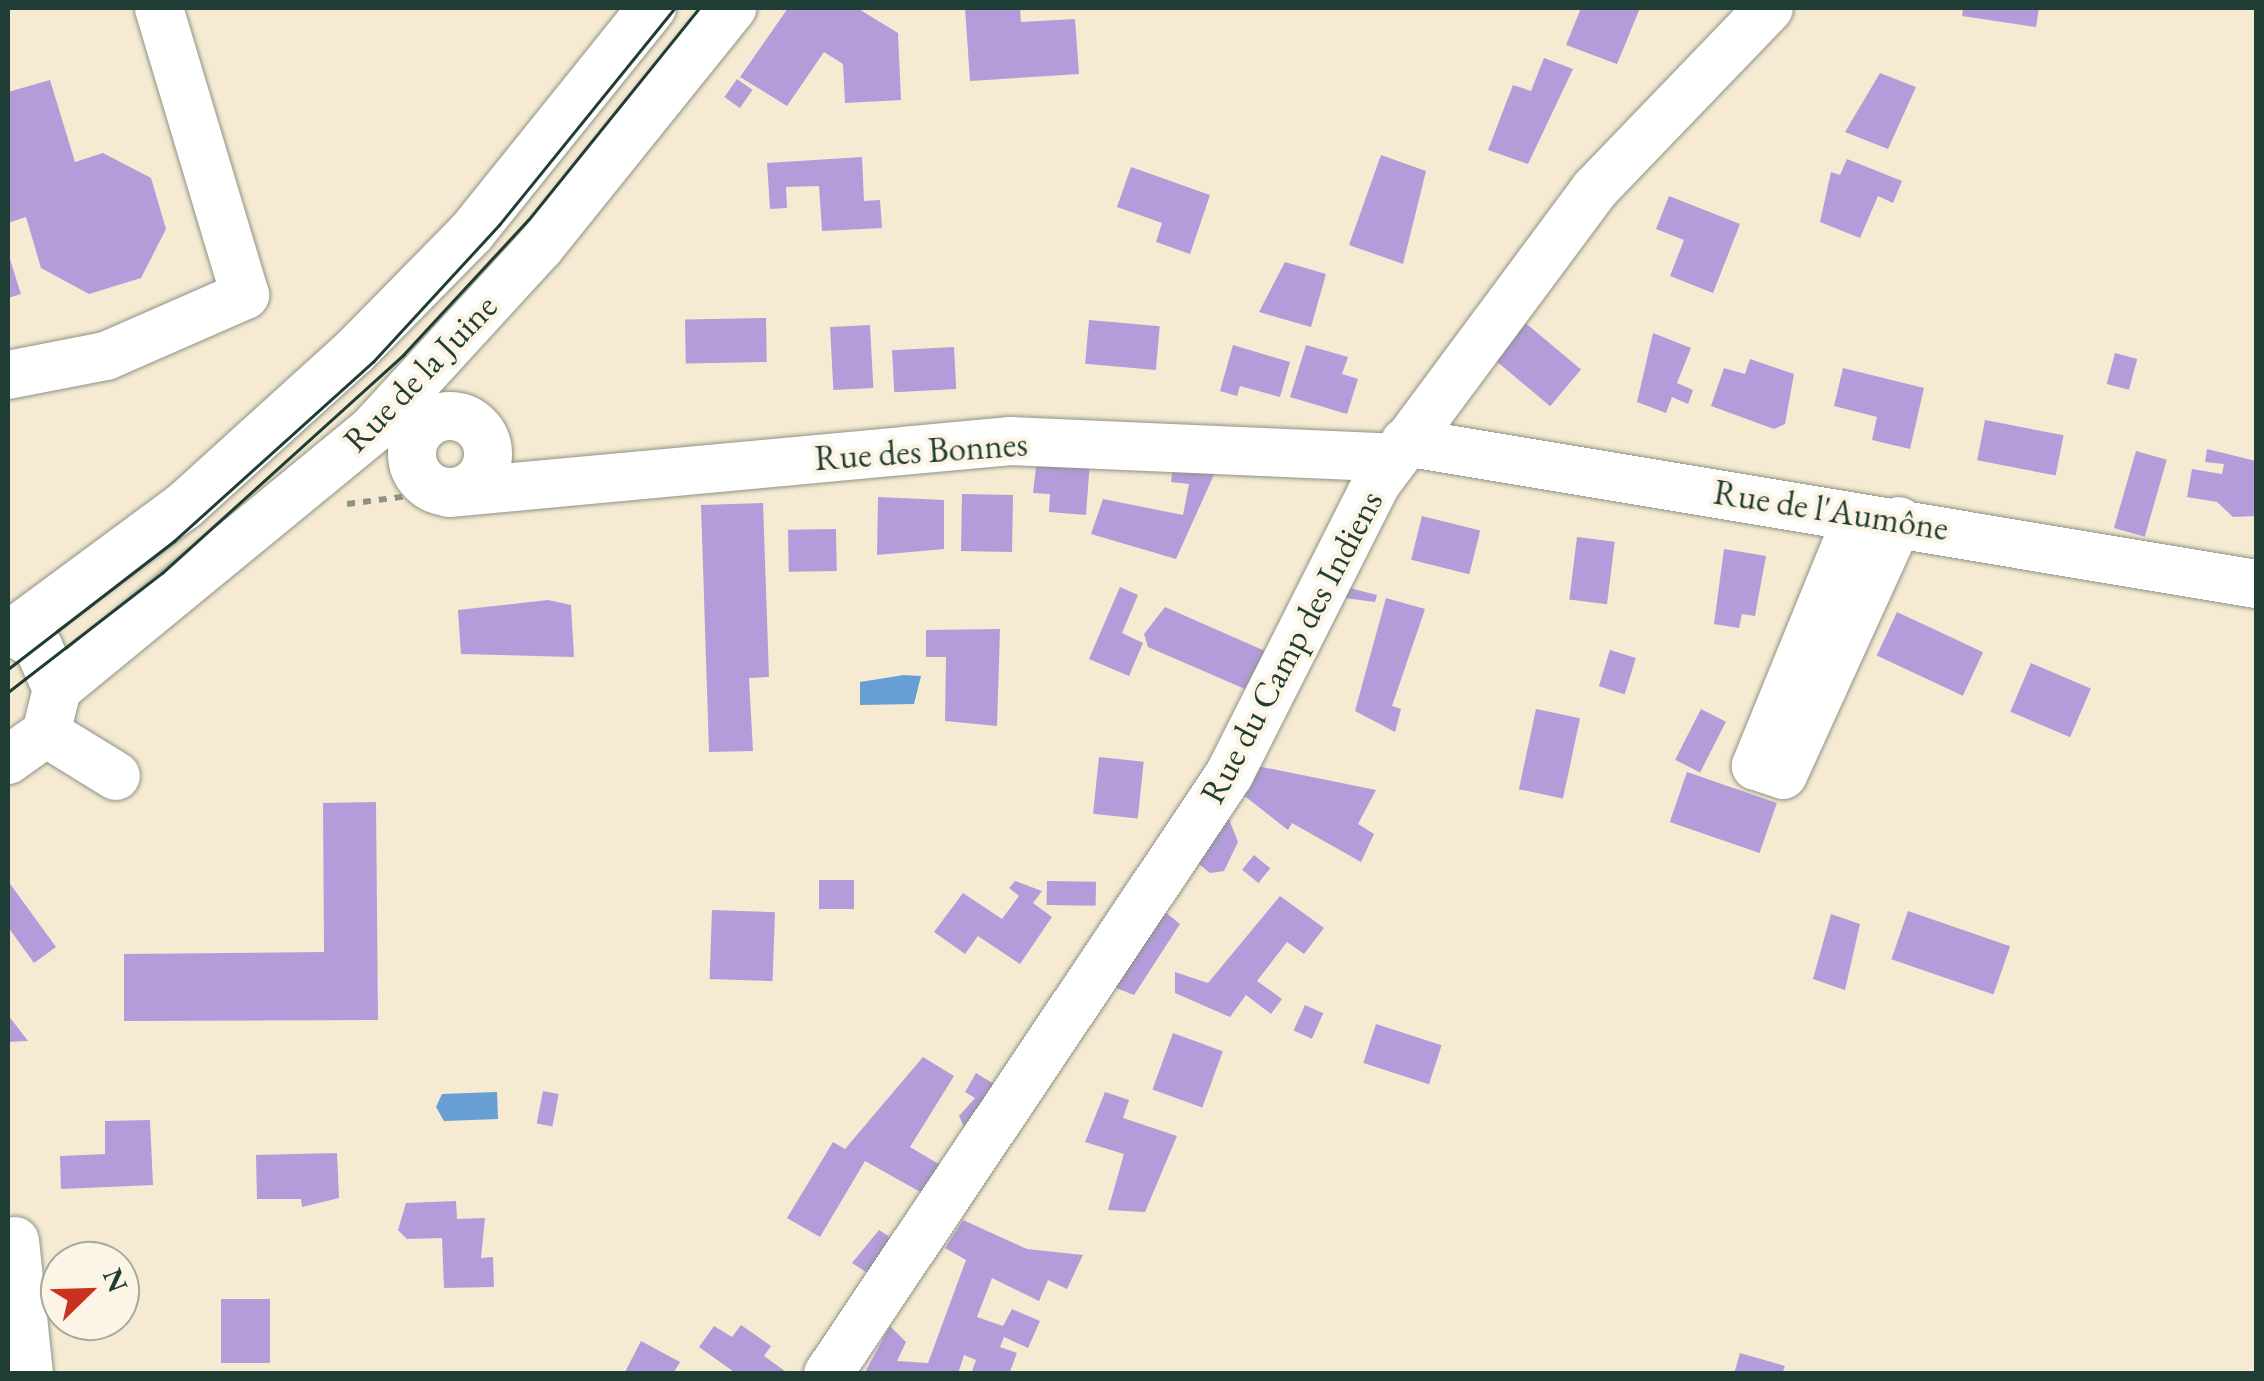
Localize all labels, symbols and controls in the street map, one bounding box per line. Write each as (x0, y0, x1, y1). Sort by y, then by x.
street label: Rue de la Juine (334, 285, 506, 461)
street label: Rue des Bonnes (813, 423, 1029, 479)
street label: Rue de l'Aumône (1711, 471, 1951, 549)
street label: Rue du Camp des Indiens (1191, 483, 1391, 811)
north arrow (40, 1241, 140, 1341)
text: N (95, 1263, 137, 1298)

